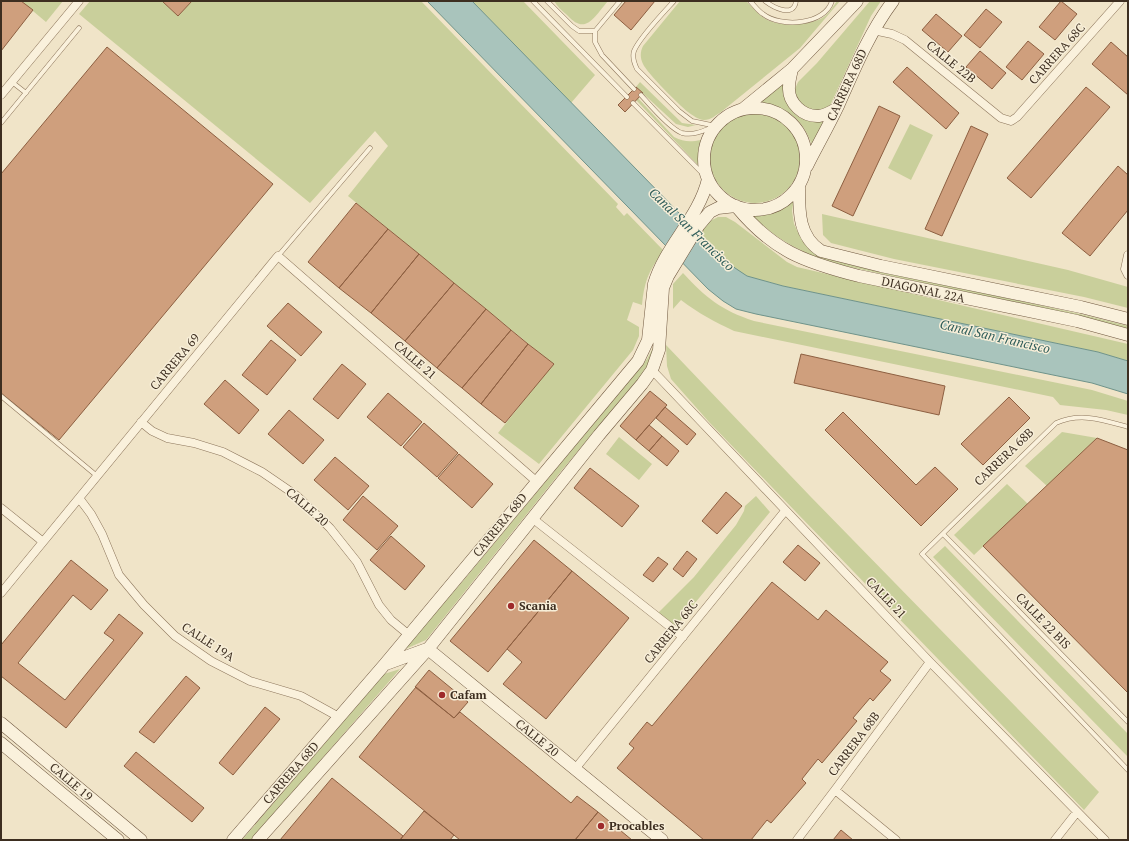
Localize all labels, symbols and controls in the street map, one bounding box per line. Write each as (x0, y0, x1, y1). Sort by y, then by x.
street label: CARRERA 68C (1025, 20, 1088, 87)
street label: CALLE 22B (924, 37, 979, 86)
street label: CARRERA 68D (823, 46, 870, 123)
water label: Canal San Francisco (645, 183, 739, 275)
street label: DIAGONAL 22A (880, 273, 967, 306)
water label: Canal San Francisco (938, 315, 1052, 358)
street label: CARRERA 69 (147, 330, 203, 393)
street label: CALLE 21 (391, 337, 440, 382)
street label: CARRERA 68B (971, 425, 1036, 489)
street label: CALLE 20 (283, 484, 332, 529)
street label: CARRERA 68D (469, 490, 530, 560)
street label: CALLE 21 (863, 574, 910, 621)
street label: CALLE 22 BIS (1013, 589, 1074, 652)
street label: CARRERA 68C (641, 597, 701, 666)
place label: Scania (519, 598, 557, 613)
marker: Scania (506, 601, 516, 611)
street label: CALLE 19A (179, 619, 238, 665)
place label: Cafam (450, 687, 487, 702)
marker: Cafam (437, 690, 447, 700)
street label: CARRERA 68B (825, 709, 883, 779)
street label: CALLE 20 (513, 716, 562, 760)
street label: CARRERA 68D (259, 738, 322, 807)
street label: CALLE 19 (47, 759, 96, 804)
place label: Procables (609, 818, 665, 833)
marker: Procables (596, 821, 606, 831)

